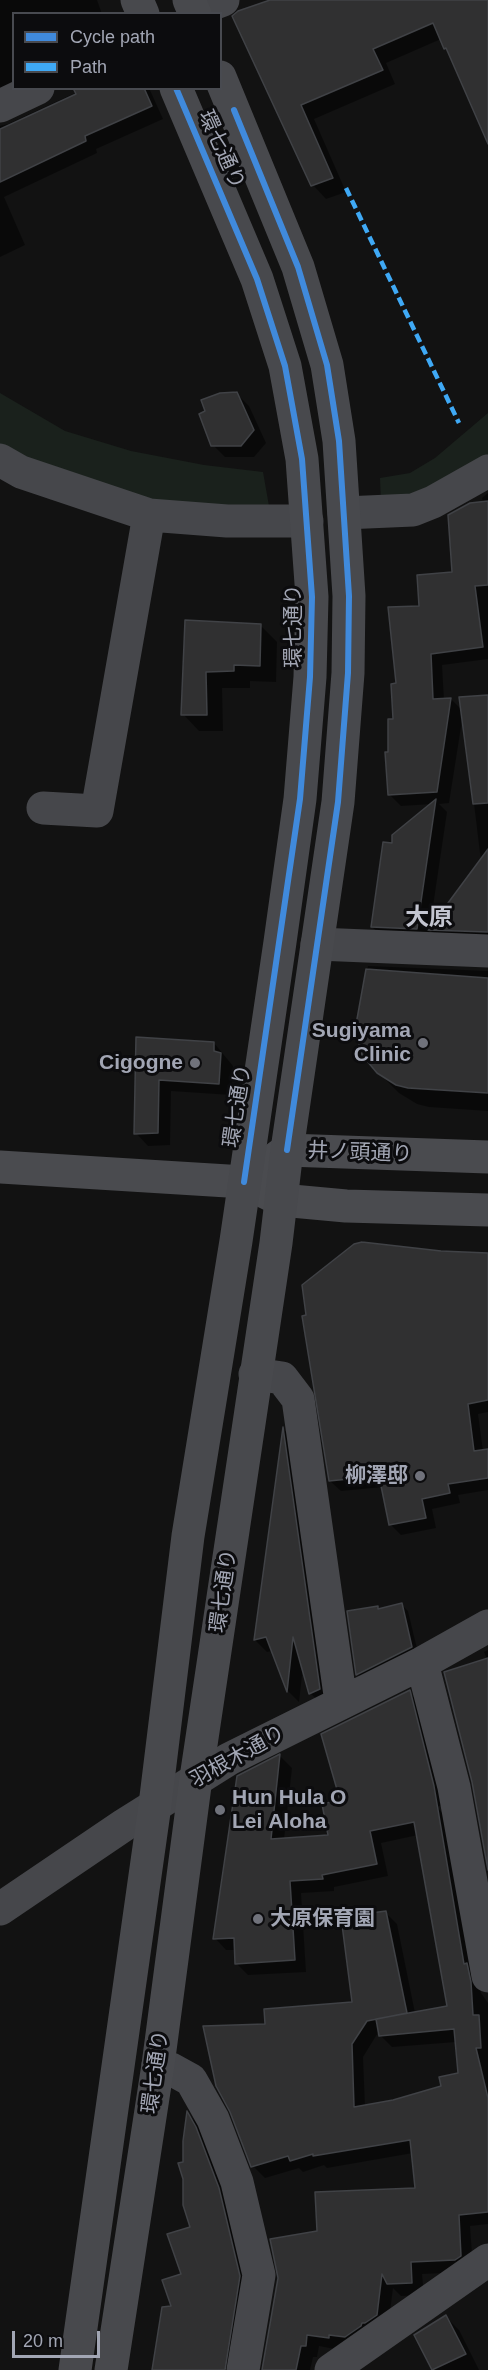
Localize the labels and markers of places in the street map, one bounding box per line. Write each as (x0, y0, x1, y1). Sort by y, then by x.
place label: Sugiyama Clinic (312, 1018, 411, 1068)
marker: Sugiyama Clinic (416, 1036, 430, 1050)
place label: Cigogne (99, 1050, 183, 1076)
marker: Cigogne (188, 1056, 202, 1070)
place label: 柳澤邸 (345, 1463, 408, 1489)
marker: 柳澤邸 (413, 1469, 427, 1483)
place label: Hun Hula O Lei Aloha (232, 1785, 346, 1835)
marker: Hun Hula O Lei Aloha (213, 1803, 227, 1817)
place label: 大原保育園 (270, 1906, 375, 1932)
marker: 大原保育園 (251, 1912, 265, 1926)

